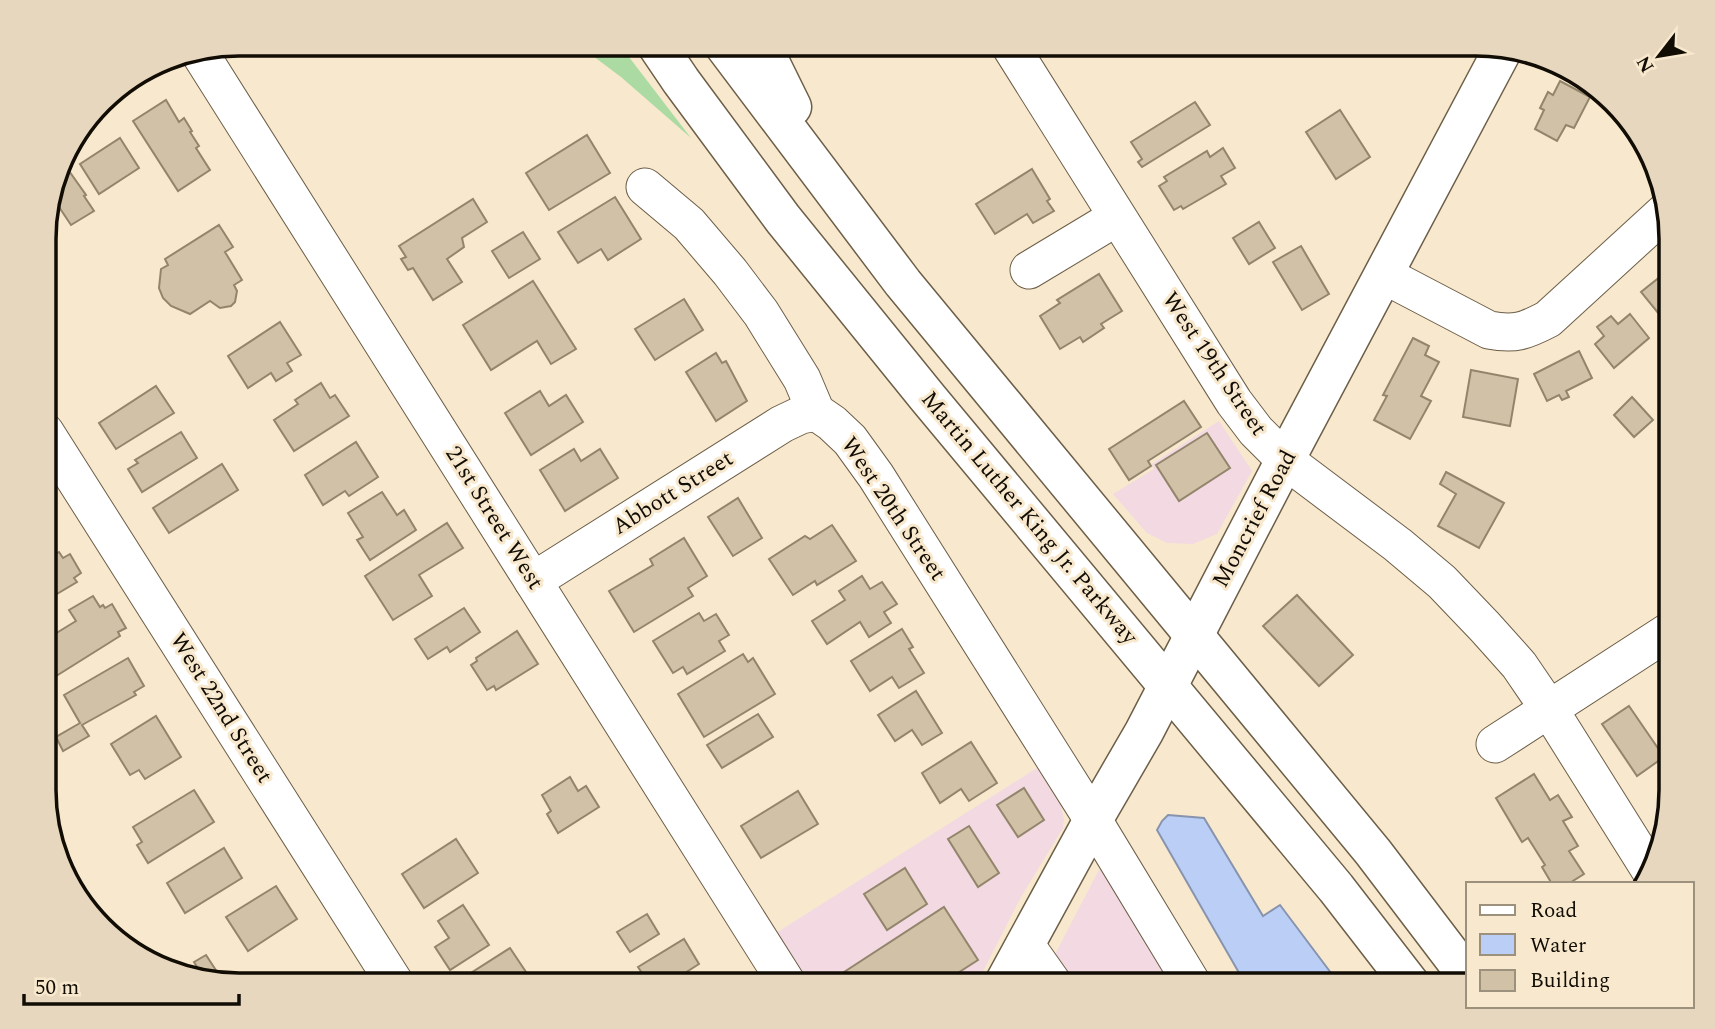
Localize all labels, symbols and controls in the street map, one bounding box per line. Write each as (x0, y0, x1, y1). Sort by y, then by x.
north arrow (1624, 21, 1694, 91)
text: N (1629, 50, 1662, 78)
street label: West 19th Street (1153, 285, 1275, 443)
street label: Martin Luther King Jr. Parkway (912, 383, 1146, 653)
street label: West 20th Street (832, 430, 954, 588)
street label: 21st Street West (436, 439, 552, 597)
street label: Abbott Street (605, 442, 741, 544)
street label: Moncrief Road (1204, 444, 1306, 594)
street label: West 22nd Street (161, 626, 281, 790)
legend (1466, 882, 1694, 1008)
text: Road (1530, 895, 1577, 927)
text: Water (1530, 930, 1586, 962)
scale bar (24, 962, 240, 1006)
text: Building (1530, 965, 1610, 997)
text: 50 m (35, 972, 79, 1004)

